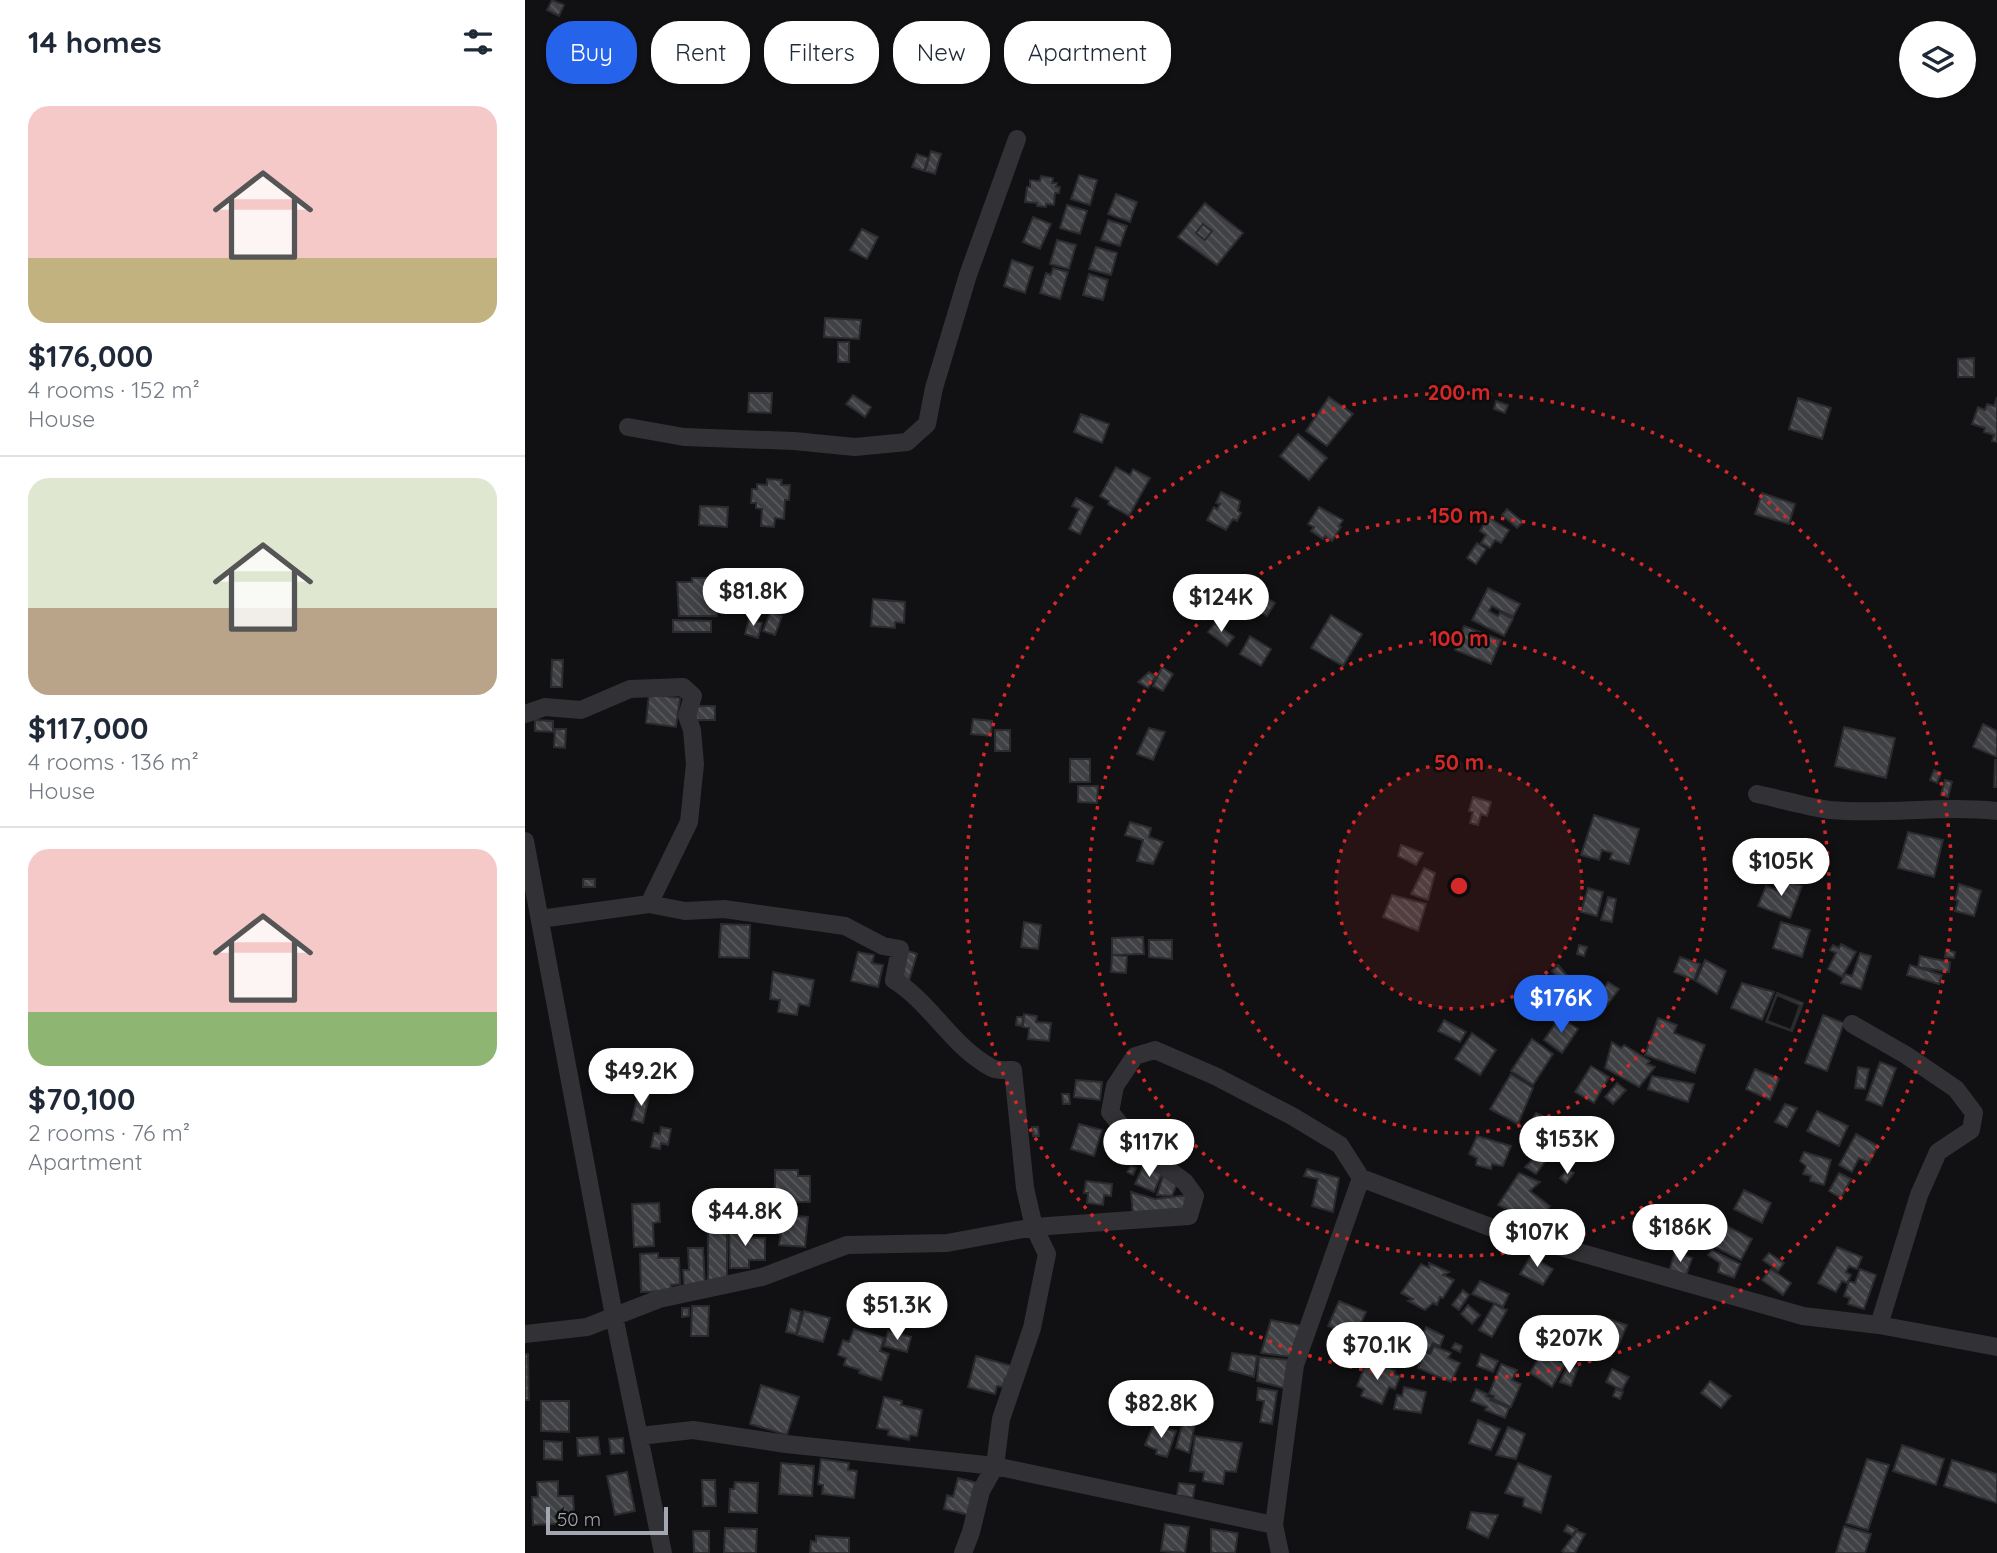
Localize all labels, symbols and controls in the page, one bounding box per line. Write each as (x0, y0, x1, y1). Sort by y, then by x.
chip: Buy (546, 21, 637, 84)
chip: Rent (651, 21, 750, 84)
chip: Filters (764, 21, 879, 84)
chip: New (893, 21, 990, 84)
chip: Apartment (1004, 21, 1171, 84)
map controls (1899, 21, 1976, 98)
button: layers (1899, 21, 1976, 98)
text: 14 homes (28, 23, 162, 61)
icon: filters (459, 23, 497, 61)
icon: home (200, 152, 326, 278)
text: $176,000 (28, 337, 153, 375)
text: 4 rooms · 152 m² (28, 375, 200, 404)
text: 200 m (1428, 379, 1490, 405)
text: House (28, 404, 95, 433)
text: 150 m (1430, 502, 1488, 528)
icon: home (200, 524, 326, 650)
pin: $81.8K (696, 568, 810, 628)
pin: $124K (1172, 574, 1270, 634)
text: $81.8K (719, 576, 787, 605)
text: $124K (1189, 582, 1253, 611)
text: 100 m (1429, 625, 1489, 651)
text: $117,000 (28, 709, 148, 747)
text: 4 rooms · 136 m² (28, 747, 199, 776)
text: 50 m (1434, 749, 1484, 775)
text: House (28, 776, 95, 805)
pin: $105K (1732, 838, 1830, 898)
text: $105K (1748, 846, 1814, 875)
centre of rings (1447, 874, 1471, 898)
icon: home (200, 895, 326, 1021)
pin: $176K (1512, 976, 1610, 1035)
text: $176K (1530, 983, 1592, 1012)
pin: $49.2K (584, 1048, 698, 1108)
text: $49.2K (605, 1056, 677, 1085)
text: $70,100 (28, 1080, 135, 1118)
pin: $153K (1518, 1116, 1616, 1176)
text: 2 rooms · 76 m² (28, 1118, 190, 1147)
pin: $117K (1100, 1120, 1198, 1179)
text: $153K (1535, 1124, 1599, 1153)
text: $117K (1119, 1127, 1179, 1156)
text: Apartment (28, 1147, 142, 1176)
pin: $44.8K (688, 1188, 802, 1248)
text: $44.8K (708, 1196, 782, 1225)
pin: $186K (1631, 1204, 1729, 1264)
pin: $107K (1488, 1210, 1586, 1269)
text: $186K (1648, 1212, 1712, 1241)
text: $107K (1505, 1217, 1569, 1246)
pin: $51.3K (840, 1282, 954, 1342)
text: $51.3K (862, 1290, 932, 1319)
pin: $207K (1520, 1316, 1618, 1375)
pin: $70.1K (1320, 1322, 1434, 1382)
text: $207K (1535, 1323, 1603, 1352)
text: $70.1K (1342, 1330, 1412, 1359)
pin: $82.8K (1104, 1380, 1218, 1440)
text: $82.8K (1125, 1388, 1197, 1417)
scale bar (546, 1504, 669, 1536)
text: 50 m (557, 1507, 601, 1531)

